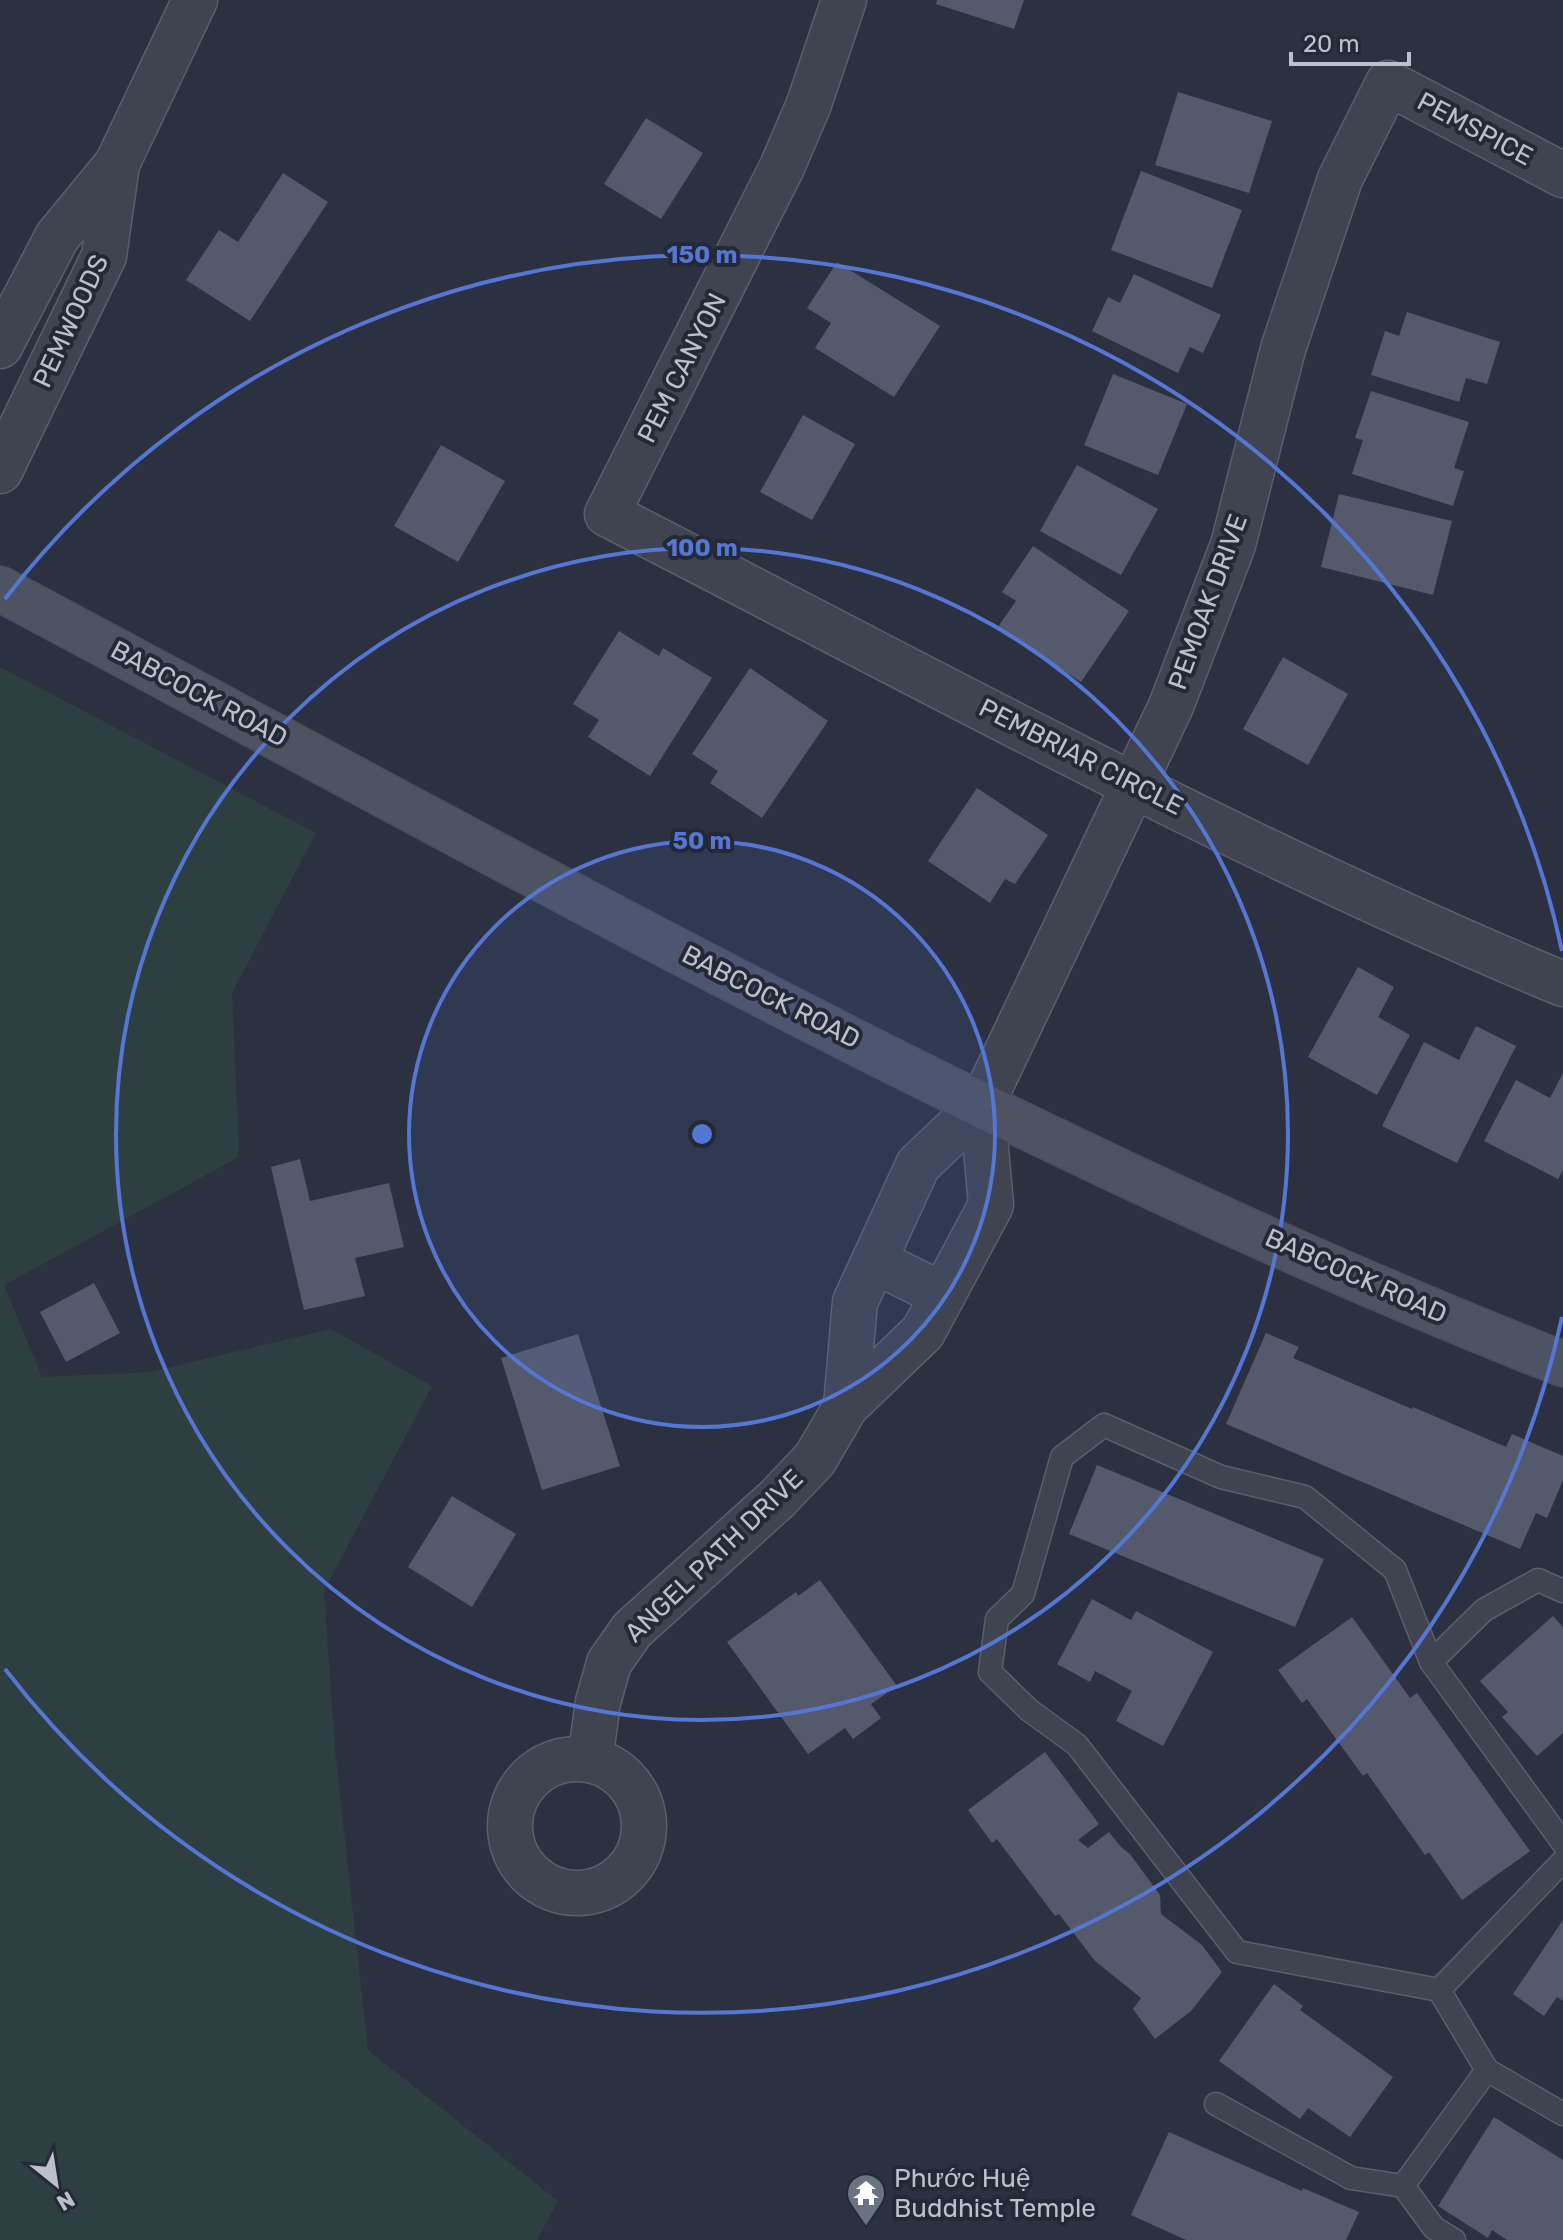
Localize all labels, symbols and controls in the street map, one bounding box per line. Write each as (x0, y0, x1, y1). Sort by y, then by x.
scale bar (1291, 16, 1409, 66)
text: 20 m (1303, 30, 1360, 58)
street label: PEMSPICE (1412, 86, 1538, 172)
text: 150 m (667, 241, 737, 269)
street label: PEMWOODS (27, 250, 115, 392)
street label: PEM CANYON (631, 288, 733, 448)
street label: PEMOAK DRIVE (1162, 510, 1254, 694)
text: 100 m (666, 534, 738, 562)
street label: BABCOCK ROAD (105, 634, 293, 754)
street label: PEMBRIAR CIRCLE (974, 692, 1188, 822)
text: 50 m (673, 827, 731, 855)
street label: BABCOCK ROAD (677, 939, 865, 1055)
centre of rings (688, 1120, 716, 1148)
street label: BABCOCK ROAD (1260, 1222, 1452, 1330)
street label: ANGEL PATH DRIVE (619, 1463, 809, 1649)
north arrow (16, 2144, 96, 2224)
place label: Phước Huệ Buddhist Temple (894, 2163, 1096, 2224)
temple icon: Phước Huệ Buddhist Temple (845, 2172, 887, 2227)
text: N (52, 2185, 79, 2217)

